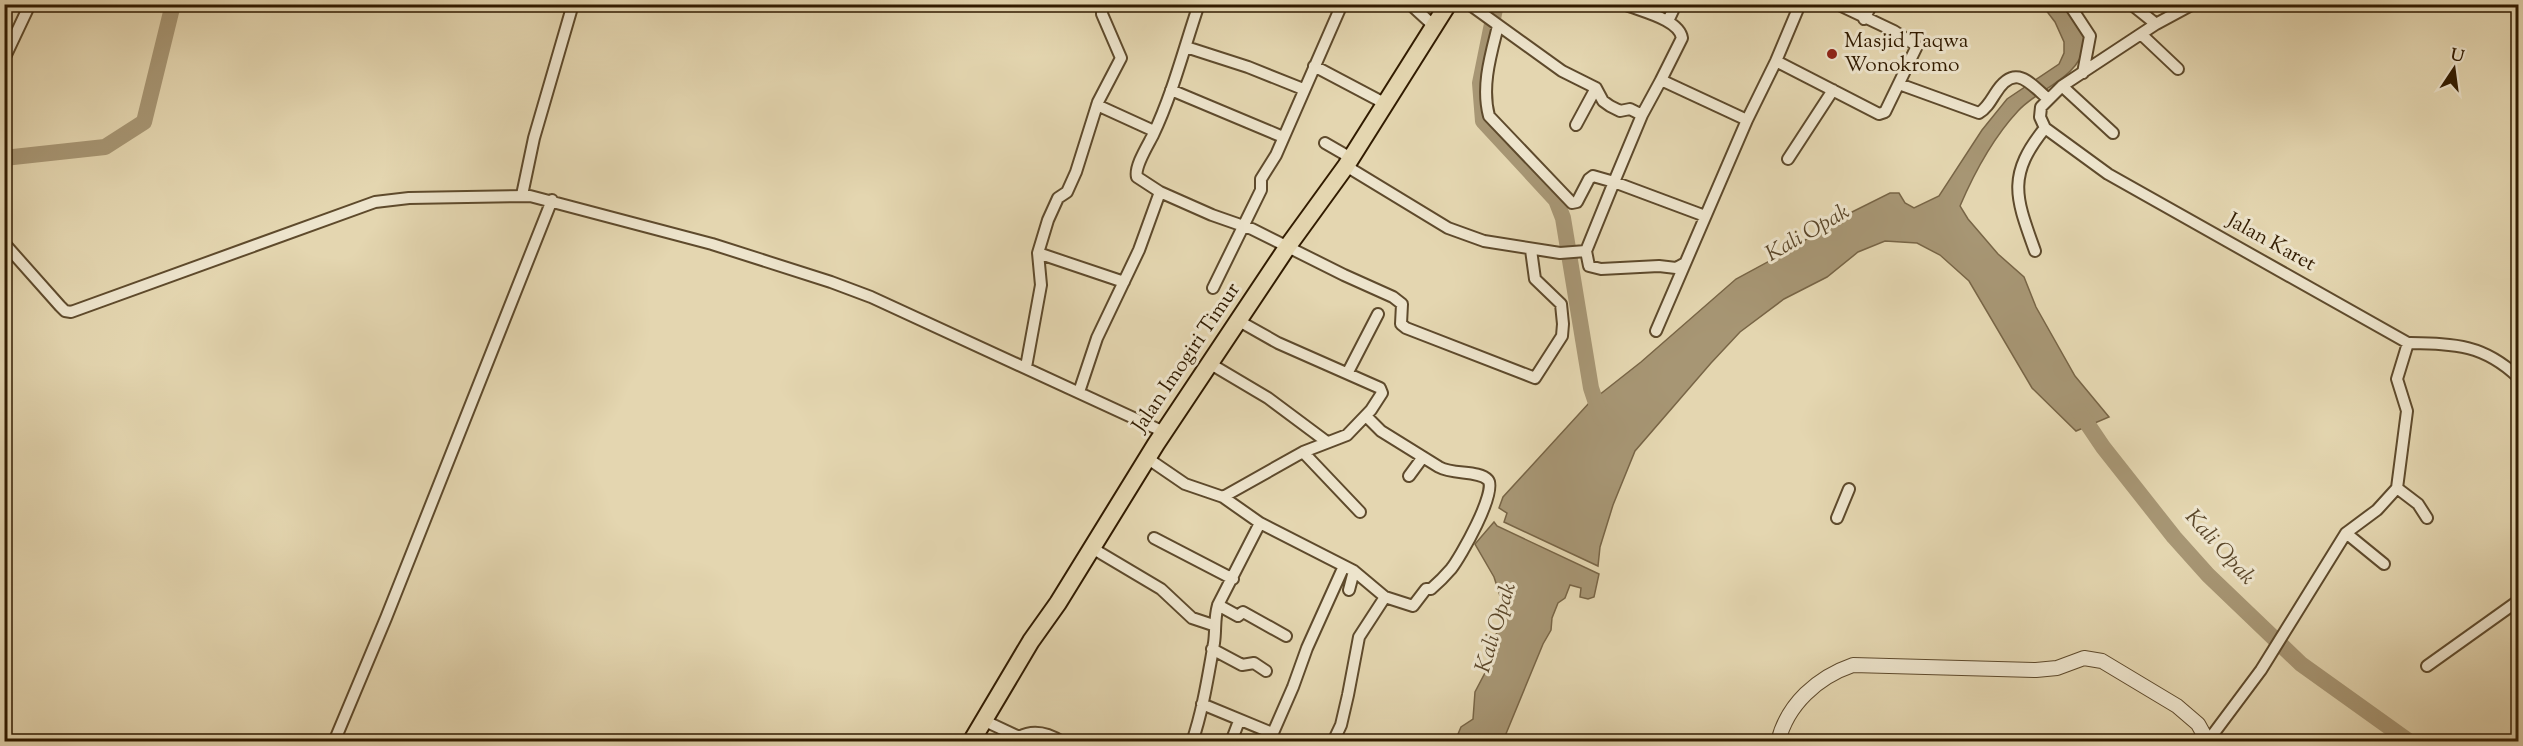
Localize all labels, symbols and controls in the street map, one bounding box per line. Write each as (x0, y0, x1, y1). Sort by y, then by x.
place label: Masjid Taqwa Wonokromo (1844, 27, 1969, 81)
north arrow (2424, 39, 2484, 99)
text: U (2448, 44, 2467, 70)
marker: Masjid Taqwa Wonokromo (1825, 47, 1839, 61)
water label: Kali Opak (1760, 197, 1856, 271)
street label: Jalan Karet (2220, 206, 2321, 280)
street label: Jalan Imogiri Timur (1125, 277, 1248, 440)
water label: Kali Opak (2176, 503, 2262, 593)
water label: Kali Opak (1468, 579, 1526, 677)

